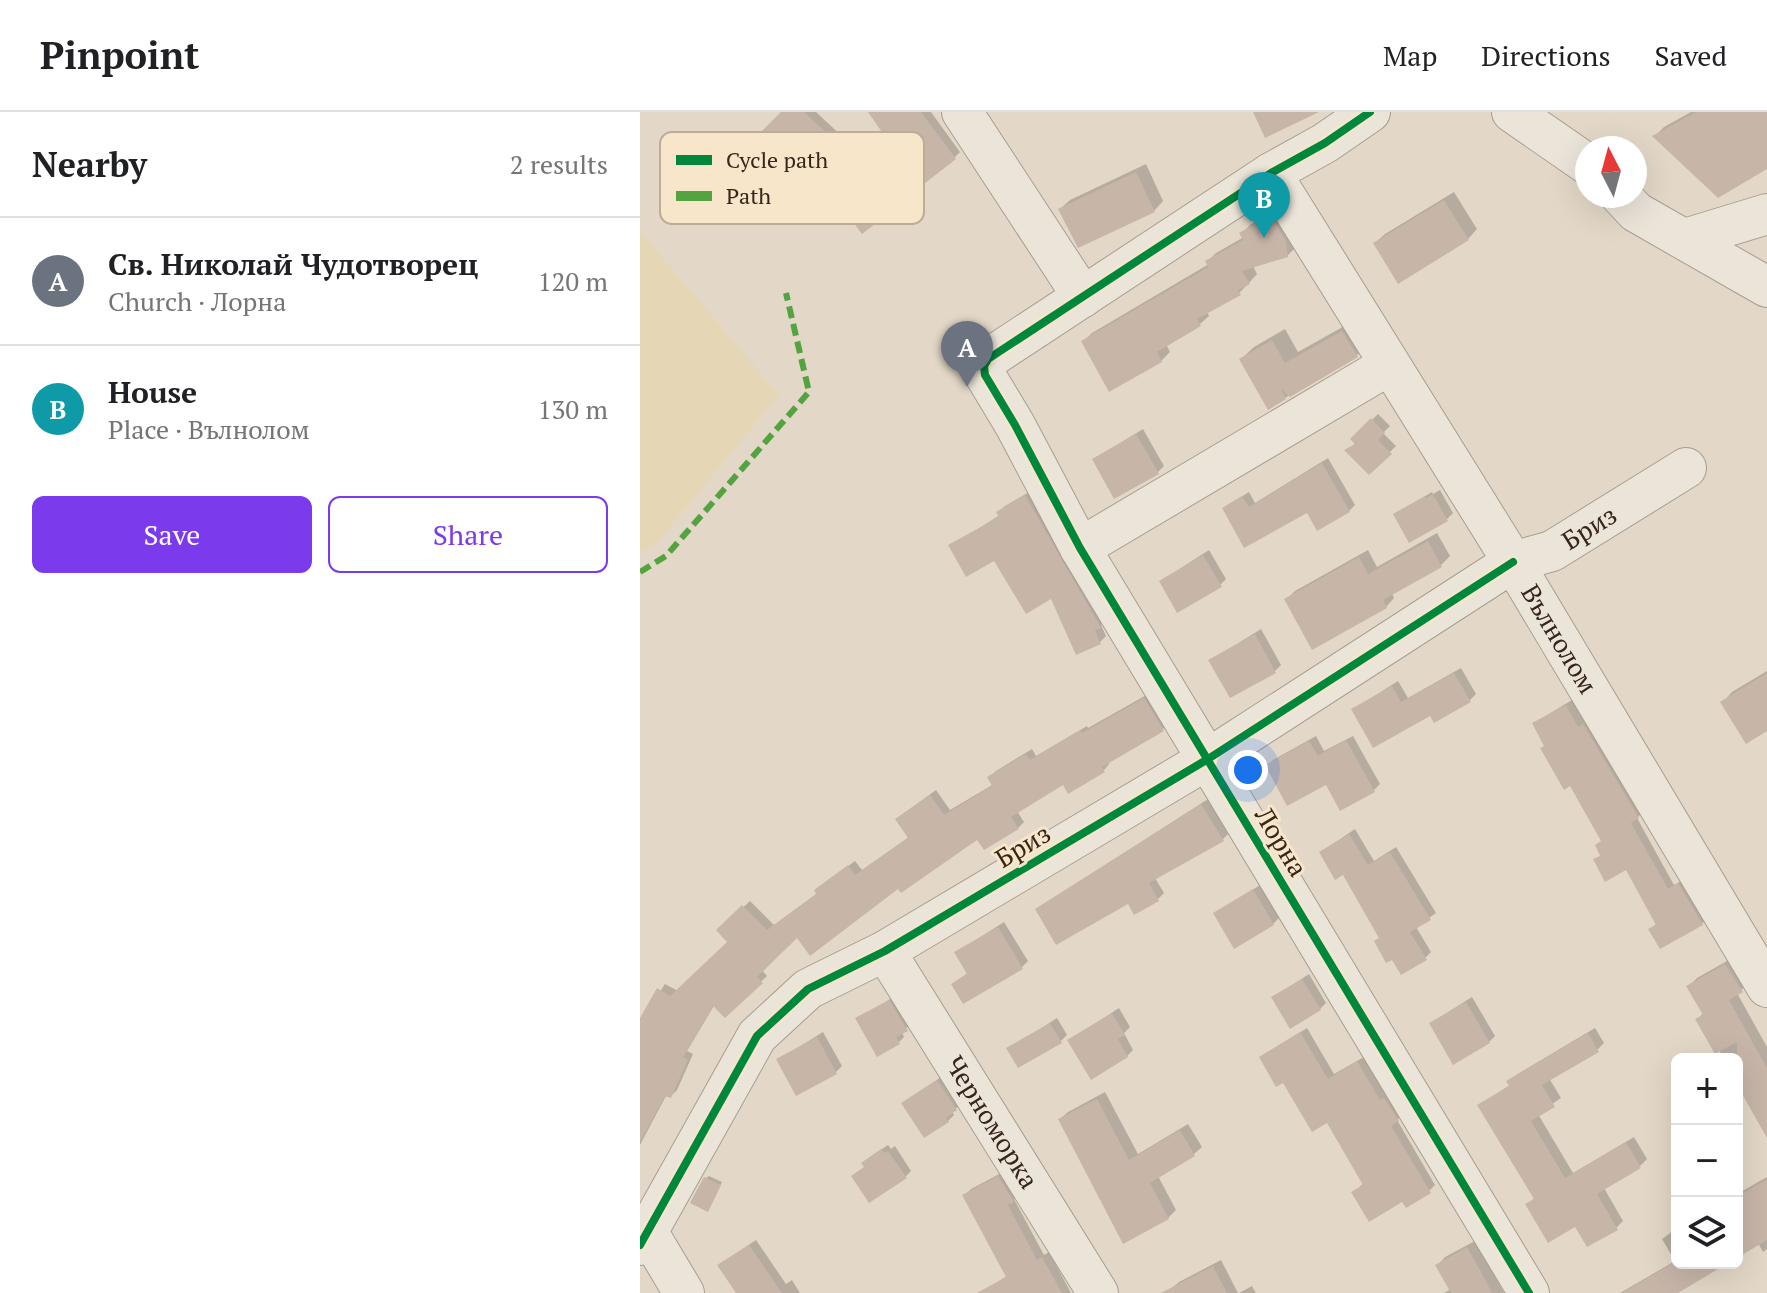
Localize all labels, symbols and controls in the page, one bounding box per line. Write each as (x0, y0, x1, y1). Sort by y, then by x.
text: Pinpoint (40, 30, 199, 80)
text: Map (1383, 37, 1437, 74)
text: Directions (1481, 37, 1611, 74)
text: Saved (1655, 37, 1727, 74)
legend (660, 132, 924, 224)
north arrow (1575, 136, 1647, 208)
text: Nearby (32, 142, 147, 187)
text: Cycle path (726, 145, 828, 174)
text: 2 results (510, 147, 608, 181)
pin: B (1238, 172, 1290, 238)
text: Path (726, 181, 771, 210)
text: Св. Николай Чудотворец (108, 244, 478, 284)
text: A (49, 264, 67, 298)
text: 120 m (538, 264, 608, 298)
text: Church · Лорна (108, 284, 286, 318)
pin: A (941, 321, 993, 387)
text: House (108, 372, 197, 412)
text: B (50, 392, 66, 426)
text: 130 m (538, 392, 608, 426)
text: Place · Вълнолом (108, 412, 310, 446)
button: Save (32, 496, 312, 573)
button: Share (328, 496, 608, 573)
street label: Бриз (1555, 497, 1623, 557)
street label: Вълнолом (1514, 578, 1606, 700)
your location (1228, 750, 1268, 790)
street label: Лорна (1247, 800, 1316, 882)
street label: Бриз (989, 815, 1056, 875)
street label: Черноморка (939, 1049, 1047, 1195)
map controls (1671, 1053, 1743, 1269)
button: + (1671, 1053, 1743, 1125)
button: − (1671, 1125, 1743, 1197)
button: layers (1671, 1197, 1743, 1269)

